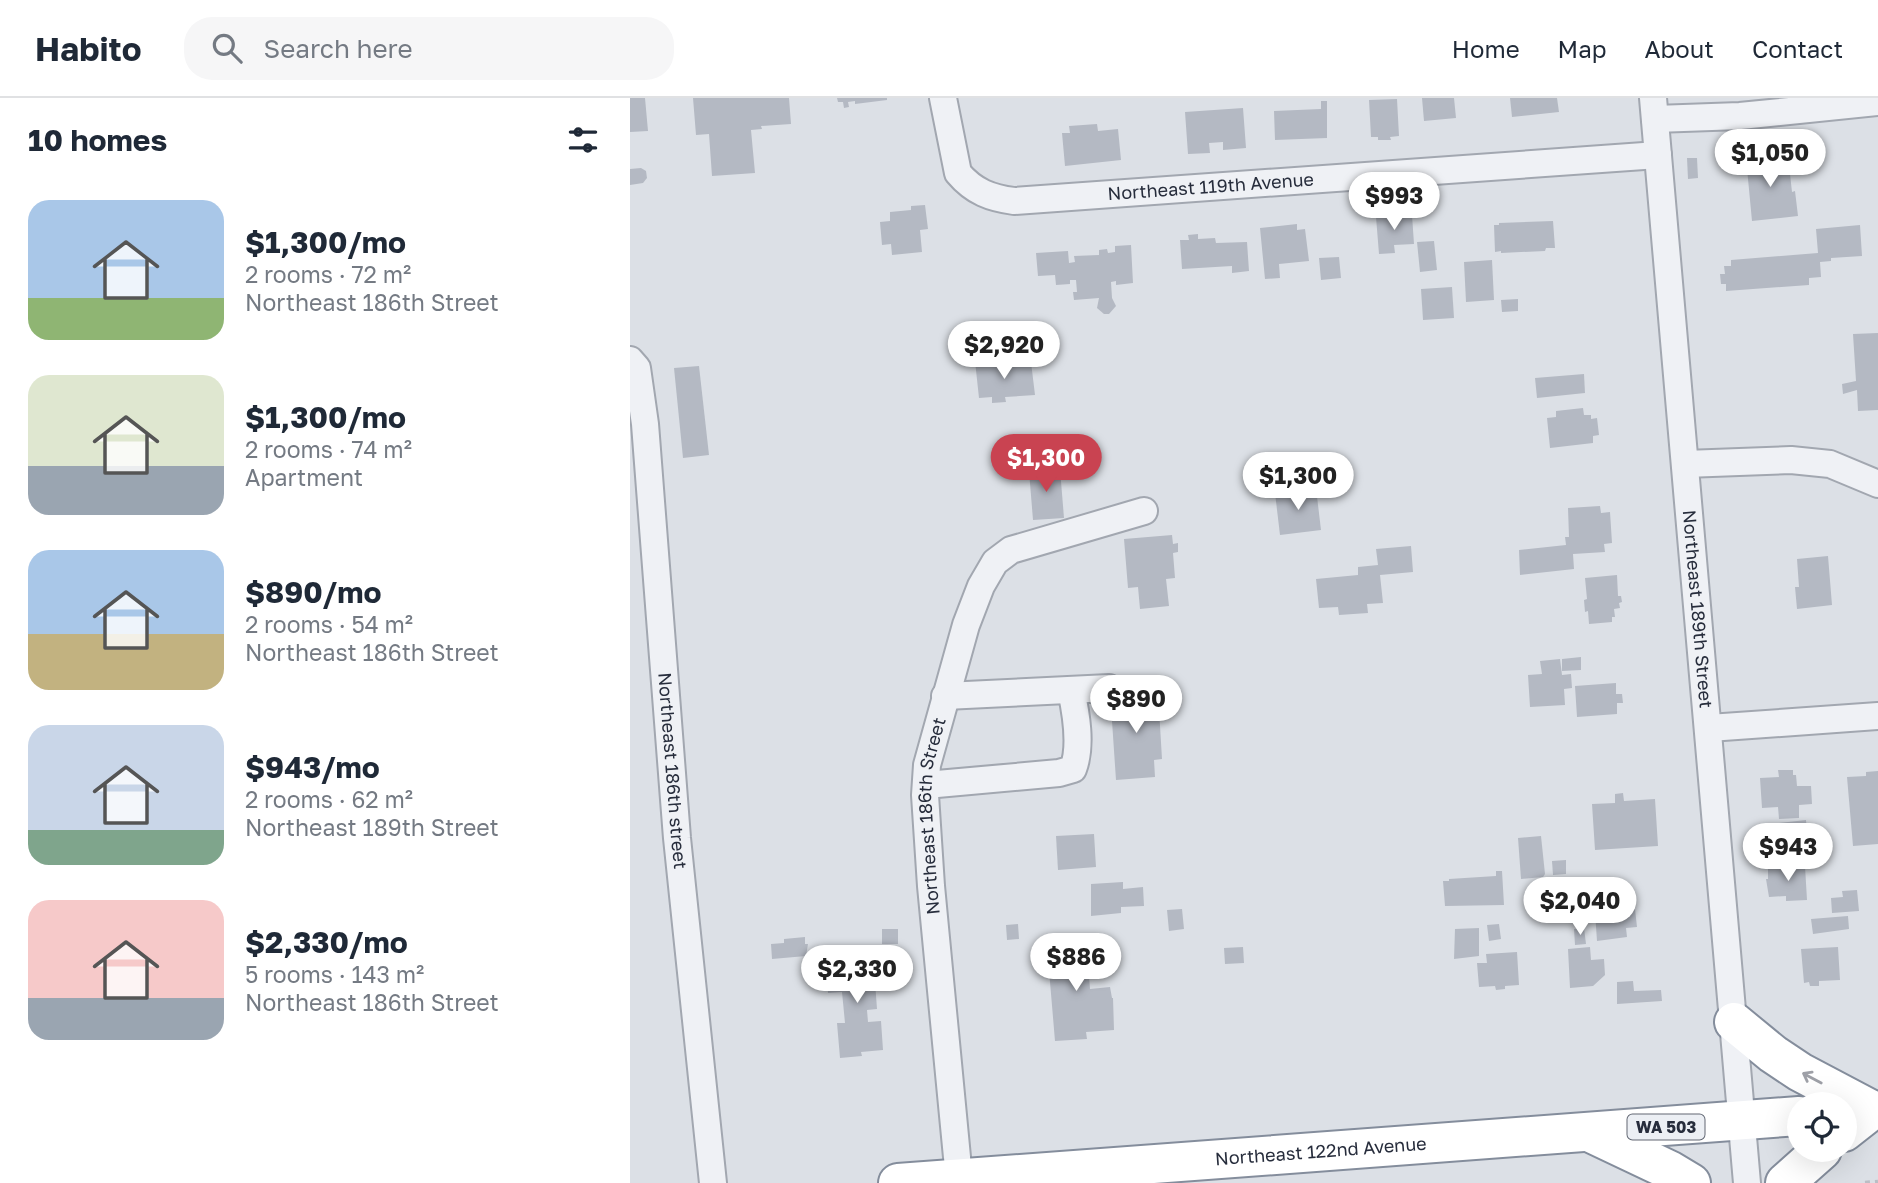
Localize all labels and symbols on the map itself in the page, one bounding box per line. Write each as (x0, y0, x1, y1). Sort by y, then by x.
pin: $1,050 (1713, 130, 1827, 189)
street label: Northeast 119th Avenue (1107, 168, 1315, 204)
pin: $993 (1353, 172, 1435, 232)
pin: $2,920 (947, 322, 1061, 381)
pin: $1,300 (989, 434, 1103, 494)
pin: $1,300 (1241, 452, 1355, 512)
street label: Northeast 189th Street (1679, 509, 1718, 709)
street label: Northeast 186th street (654, 672, 692, 870)
pin: $890 (1095, 676, 1177, 735)
street label: Northeast 186th Street (913, 715, 950, 916)
pin: $943 (1747, 824, 1829, 883)
pin: $2,040 (1523, 878, 1637, 937)
pin: $886 (1035, 934, 1117, 993)
pin: $2,330 (800, 946, 914, 1005)
one-way arrow (1802, 1071, 1823, 1085)
road number: WA 503 (1628, 1114, 1704, 1140)
street label: Northeast 122nd Avenue (1214, 1132, 1427, 1169)

